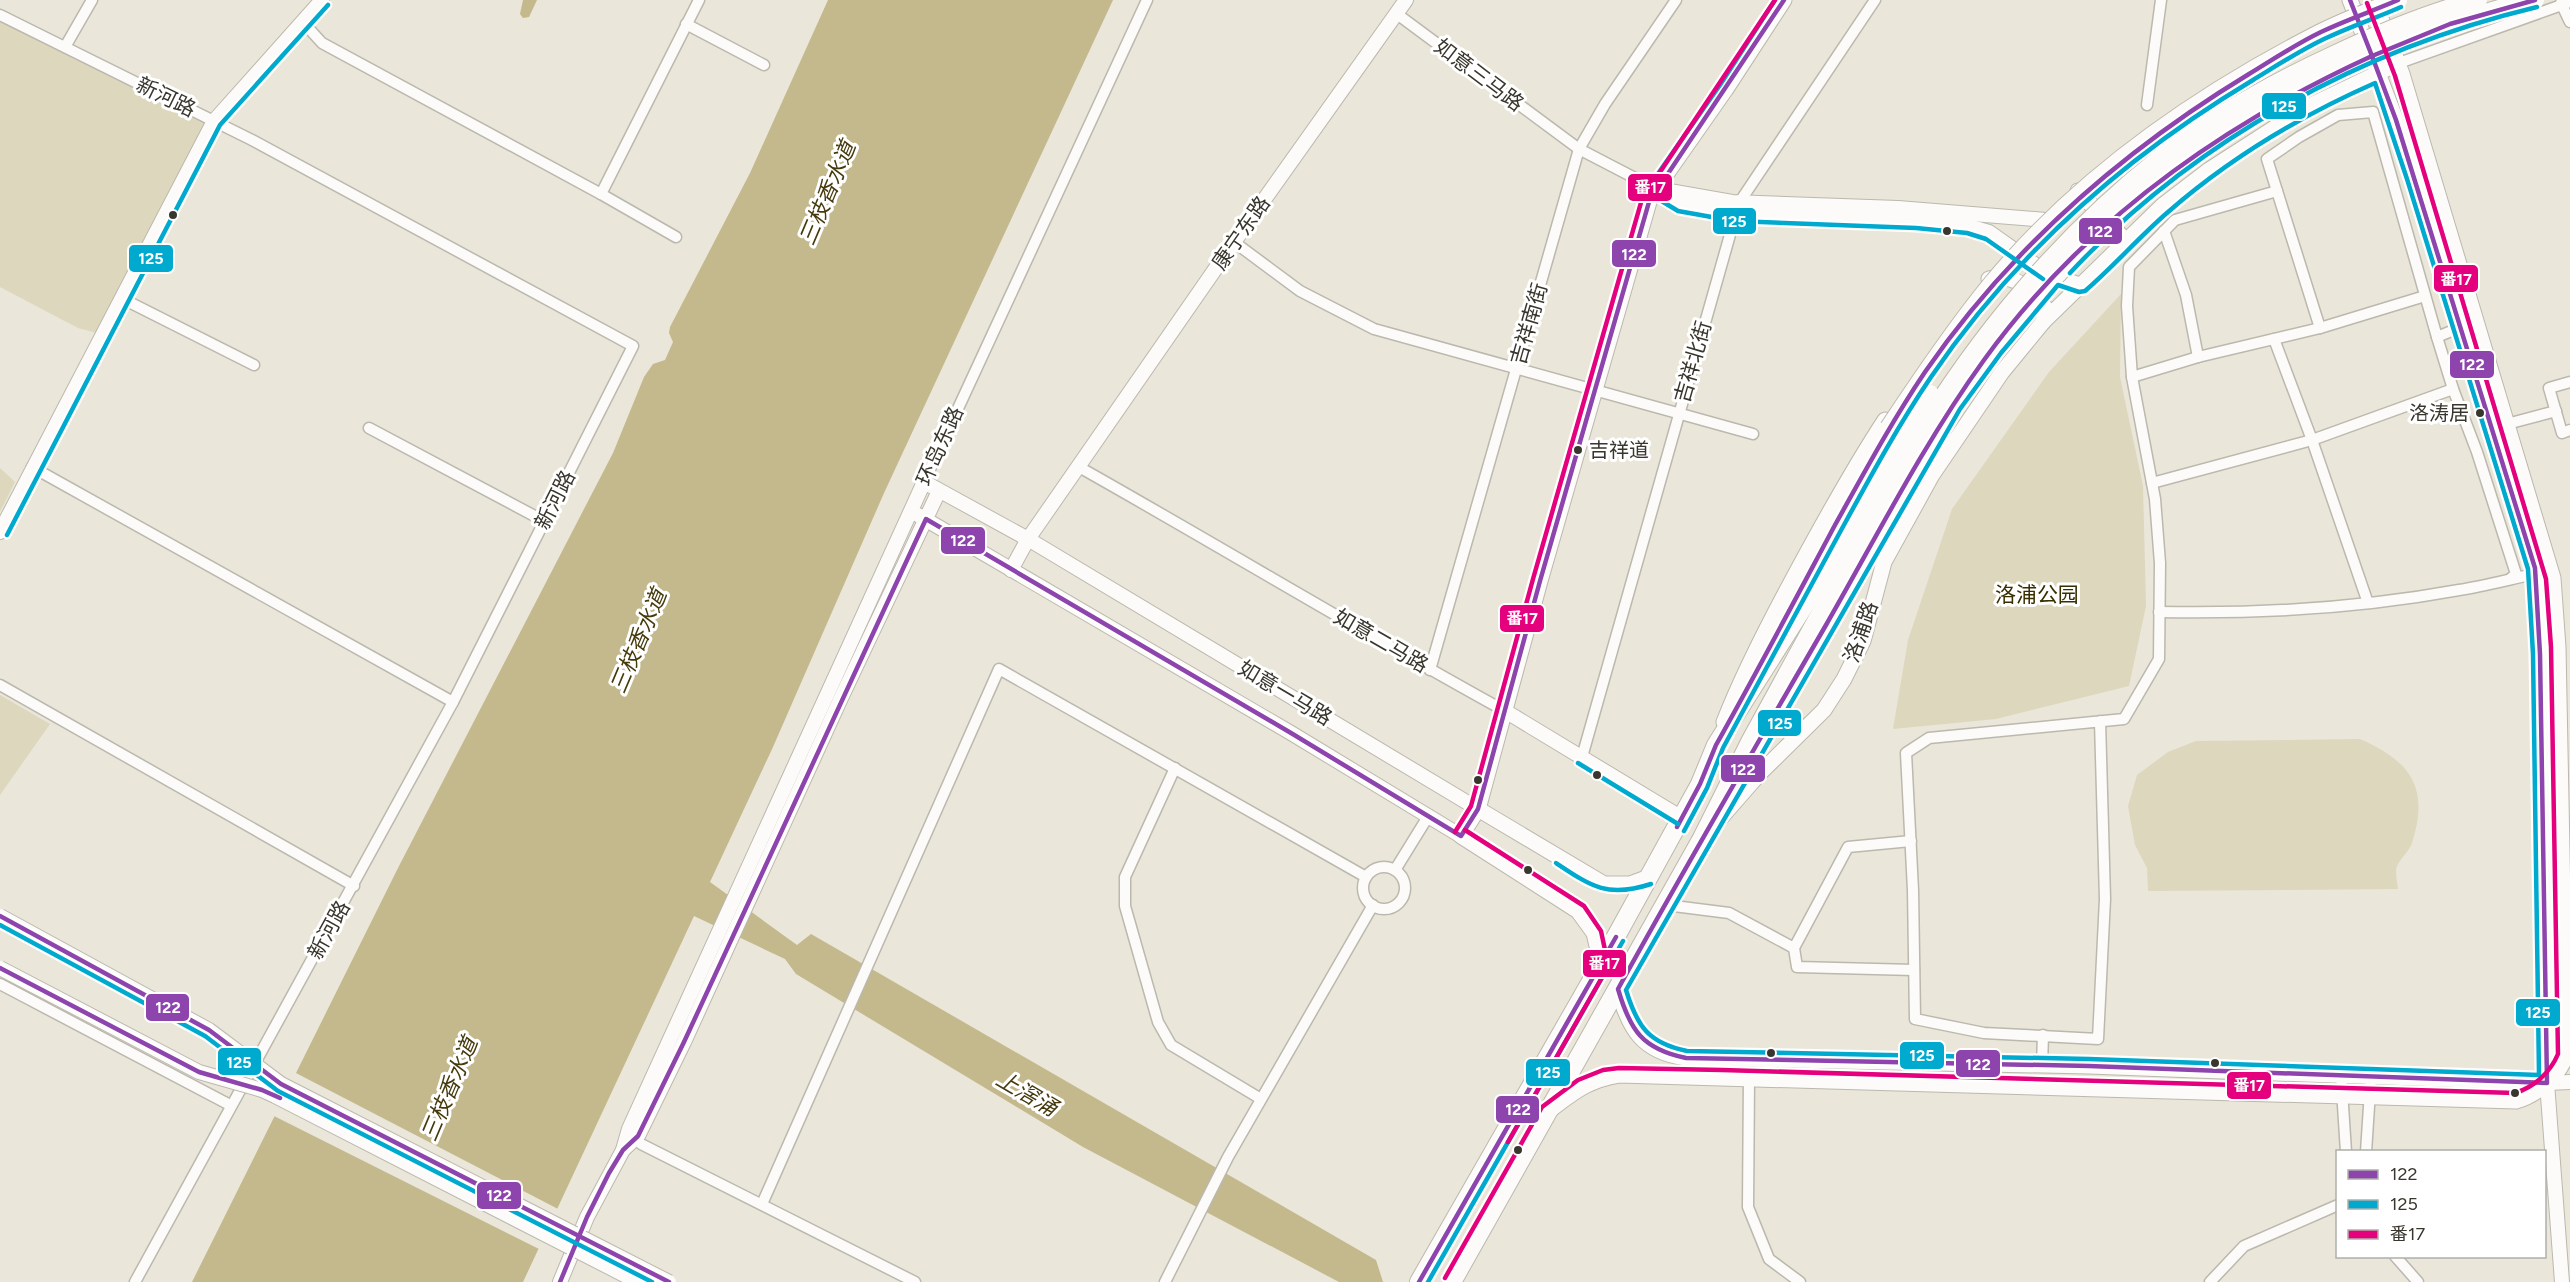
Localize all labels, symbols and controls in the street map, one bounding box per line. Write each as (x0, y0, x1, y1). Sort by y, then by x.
street label: 如意三马路 (1430, 33, 1529, 116)
street label: 新河路 (132, 72, 200, 122)
line badge: 125 (2261, 92, 2307, 120)
text: 125 (2271, 97, 2297, 116)
water label: 三枝香水道 (794, 135, 863, 249)
line badge: 番17 (1627, 173, 1673, 202)
text: 番17 (1634, 178, 1666, 197)
street label: 康宁东路 (1206, 191, 1275, 274)
line badge: 125 (1712, 207, 1757, 235)
unlabelled marker (167, 209, 179, 221)
text: 125 (1721, 212, 1747, 231)
line badge: 122 (2078, 217, 2123, 245)
text: 122 (2087, 222, 2113, 241)
unlabelled marker (1941, 225, 1953, 237)
line badge: 122 (1611, 239, 1657, 268)
line badge: 125 (128, 244, 174, 273)
text: 122 (1621, 245, 1647, 264)
text: 125 (138, 249, 164, 268)
line badge: 番17 (2433, 264, 2479, 293)
text: 番17 (2440, 270, 2472, 289)
street label: 吉祥南街 (1505, 280, 1552, 368)
street label: 吉祥北街 (1669, 318, 1716, 406)
line badge: 122 (2449, 350, 2495, 379)
text: 122 (2459, 355, 2485, 374)
place label: 洛涛居 (2409, 401, 2469, 425)
street label: 环岛东路 (911, 402, 968, 489)
marker: 洛涛居 (2474, 407, 2486, 419)
place label: 吉祥道 (1589, 438, 1649, 462)
marker: 吉祥道 (1572, 444, 1584, 456)
street label: 新河路 (529, 466, 580, 534)
line badge: 122 (940, 526, 986, 555)
text: 122 (950, 531, 976, 550)
park label: 洛浦公园 (1995, 582, 2079, 607)
water label: 三枝香水道 (605, 583, 674, 697)
street label: 洛浦路 (1838, 598, 1883, 666)
street label: 如意二马路 (1330, 603, 1433, 678)
line badge: 番17 (1499, 604, 1545, 633)
text: 番17 (1506, 609, 1538, 628)
street label: 如意一马路 (1234, 655, 1337, 730)
line badge: 125 (1757, 709, 1802, 737)
text: 125 (1767, 714, 1793, 733)
line badge: 122 (1720, 754, 1766, 783)
text: 122 (1730, 760, 1756, 779)
unlabelled marker (1591, 769, 1603, 781)
unlabelled marker (1472, 774, 1484, 786)
unlabelled marker (1522, 864, 1534, 876)
street label: 新河路 (302, 896, 355, 963)
line badge: 番17 (1582, 949, 1627, 978)
text: 番17 (1588, 954, 1620, 973)
line badge: 122 (145, 993, 190, 1022)
text: 122 (155, 998, 181, 1017)
line badge: 125 (2515, 998, 2561, 1027)
text: 125 (2525, 1003, 2551, 1022)
water label: 三枝香水道 (416, 1031, 485, 1145)
line badge: 125 (1899, 1041, 1945, 1070)
text: 125 (1909, 1046, 1935, 1065)
line badge: 125 (217, 1047, 262, 1076)
unlabelled marker (1765, 1047, 1777, 1059)
line badge: 122 (1955, 1049, 2001, 1078)
text: 125 (226, 1053, 252, 1072)
text: 122 (1965, 1055, 1991, 1074)
unlabelled marker (2209, 1057, 2221, 1069)
line badge: 125 (1525, 1058, 1571, 1087)
text: 125 (1535, 1063, 1561, 1082)
water label: 上滘涌 (991, 1065, 1065, 1123)
line badge: 番17 (2226, 1071, 2272, 1100)
text: 番17 (2233, 1076, 2265, 1095)
unlabelled marker (2509, 1087, 2521, 1099)
line badge: 122 (1495, 1095, 1540, 1124)
text: 122 (1505, 1100, 1531, 1119)
unlabelled marker (1512, 1144, 1524, 1156)
legend (2336, 1150, 2546, 1258)
text: 122 (2390, 1163, 2418, 1185)
line badge: 122 (476, 1181, 522, 1210)
text: 122 (486, 1186, 512, 1205)
text: 125 (2390, 1193, 2418, 1215)
text: 番17 (2390, 1223, 2425, 1245)

